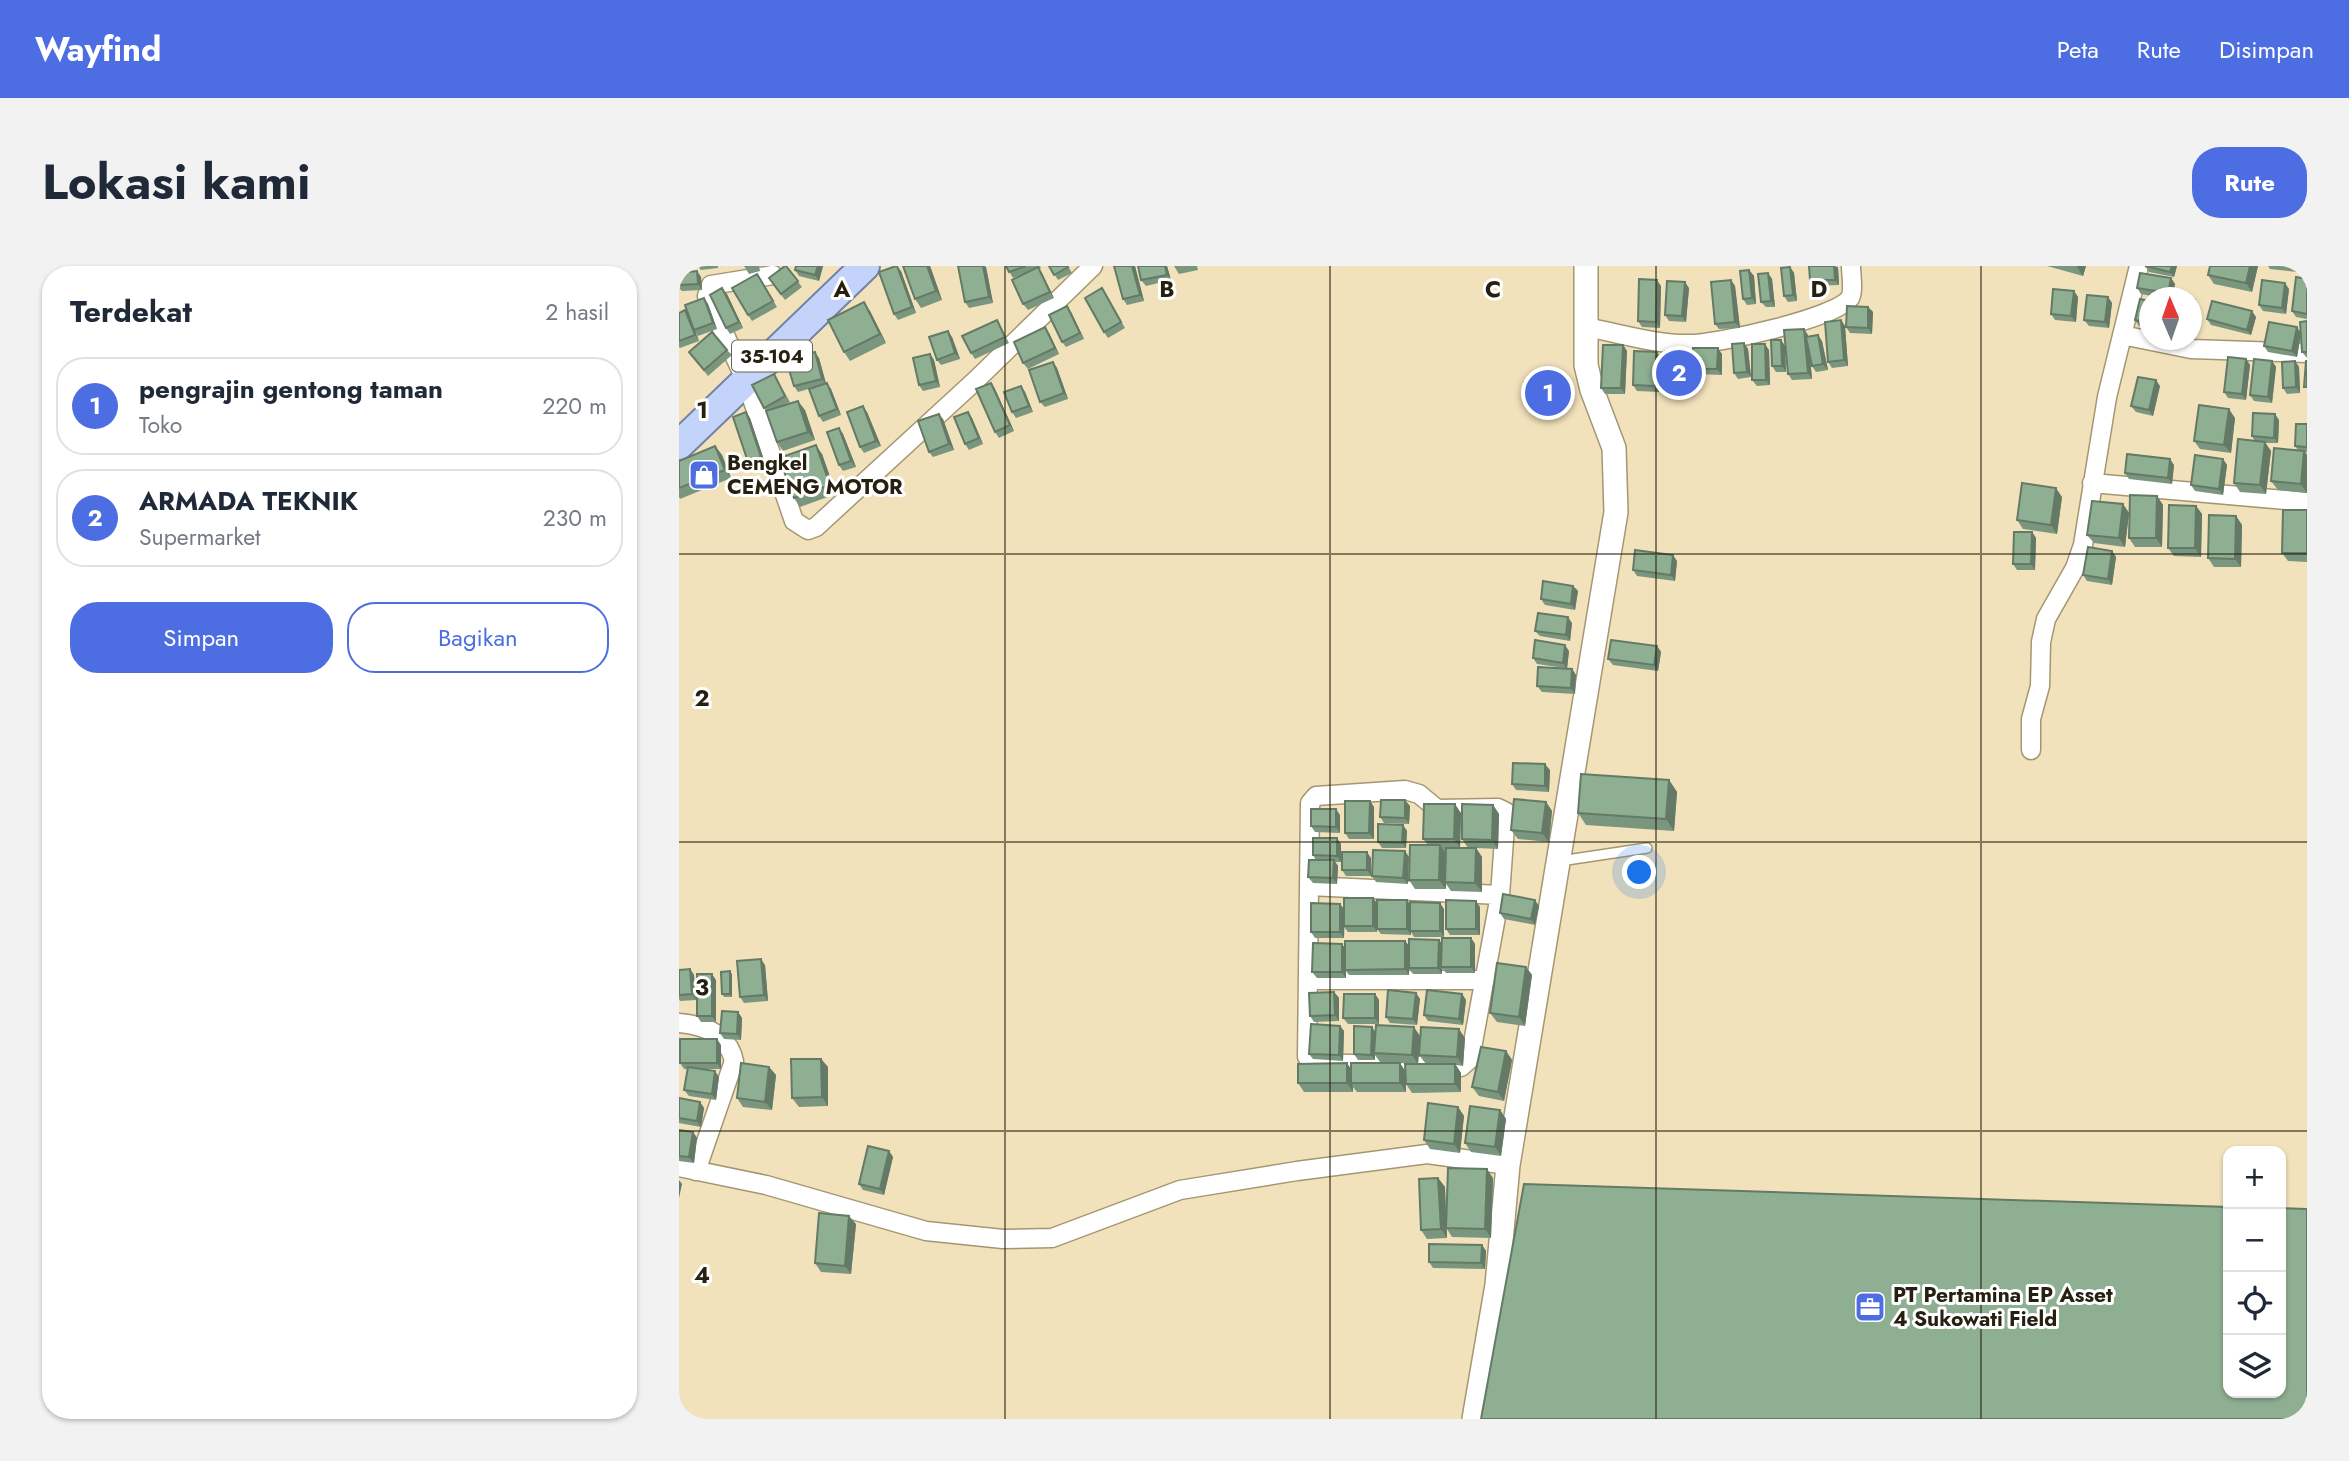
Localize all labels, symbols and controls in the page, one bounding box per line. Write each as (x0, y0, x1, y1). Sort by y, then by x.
text: Wayfind (35, 26, 161, 73)
text: Peta (2057, 32, 2099, 67)
text: Rute (2137, 32, 2181, 67)
text: Disimpan (2219, 32, 2314, 67)
text: Lokasi kami (42, 147, 310, 217)
button: Rute (2192, 147, 2307, 218)
text: A (833, 272, 851, 306)
text: B (1159, 272, 1175, 306)
text: C (1485, 272, 1501, 306)
text: D (1811, 272, 1828, 306)
north arrow (2139, 287, 2202, 350)
text: Terdekat (70, 290, 192, 333)
text: 2 hasil (545, 295, 609, 329)
road number: 35-104 (732, 340, 812, 372)
pin: 2 (1656, 347, 1702, 399)
pin: 1 (1525, 367, 1571, 419)
text: pengrajin gentong taman (139, 370, 443, 408)
text: 1 (89, 389, 101, 423)
text: 220 m (542, 389, 607, 423)
text: 1 (696, 393, 708, 427)
text: Toko (139, 408, 182, 442)
place label: Bengkel CEMENG MOTOR (727, 448, 903, 502)
shop icon: Bengkel CEMENG MOTOR (687, 458, 721, 492)
text: ARMADA TEKNIK (139, 482, 358, 520)
text: 2 (87, 501, 103, 535)
text: 230 m (543, 501, 607, 535)
text: Supermarket (139, 520, 261, 554)
button: Simpan (70, 602, 333, 673)
button: Bagikan (347, 602, 609, 673)
text: 2 (694, 681, 710, 715)
your location (1622, 855, 1656, 889)
text: 3 (695, 970, 709, 1004)
map controls (2223, 1146, 2286, 1398)
button: + (2223, 1146, 2286, 1209)
button: − (2223, 1209, 2286, 1272)
text: 4 (694, 1258, 710, 1292)
button: locate (2223, 1272, 2286, 1335)
place label: PT Pertamina EP Asset 4 Sukowati Field (1893, 1280, 2113, 1334)
office icon: PT Pertamina EP Asset 4 Sukowati Field (1853, 1290, 1887, 1324)
button: layers (2223, 1335, 2286, 1398)

